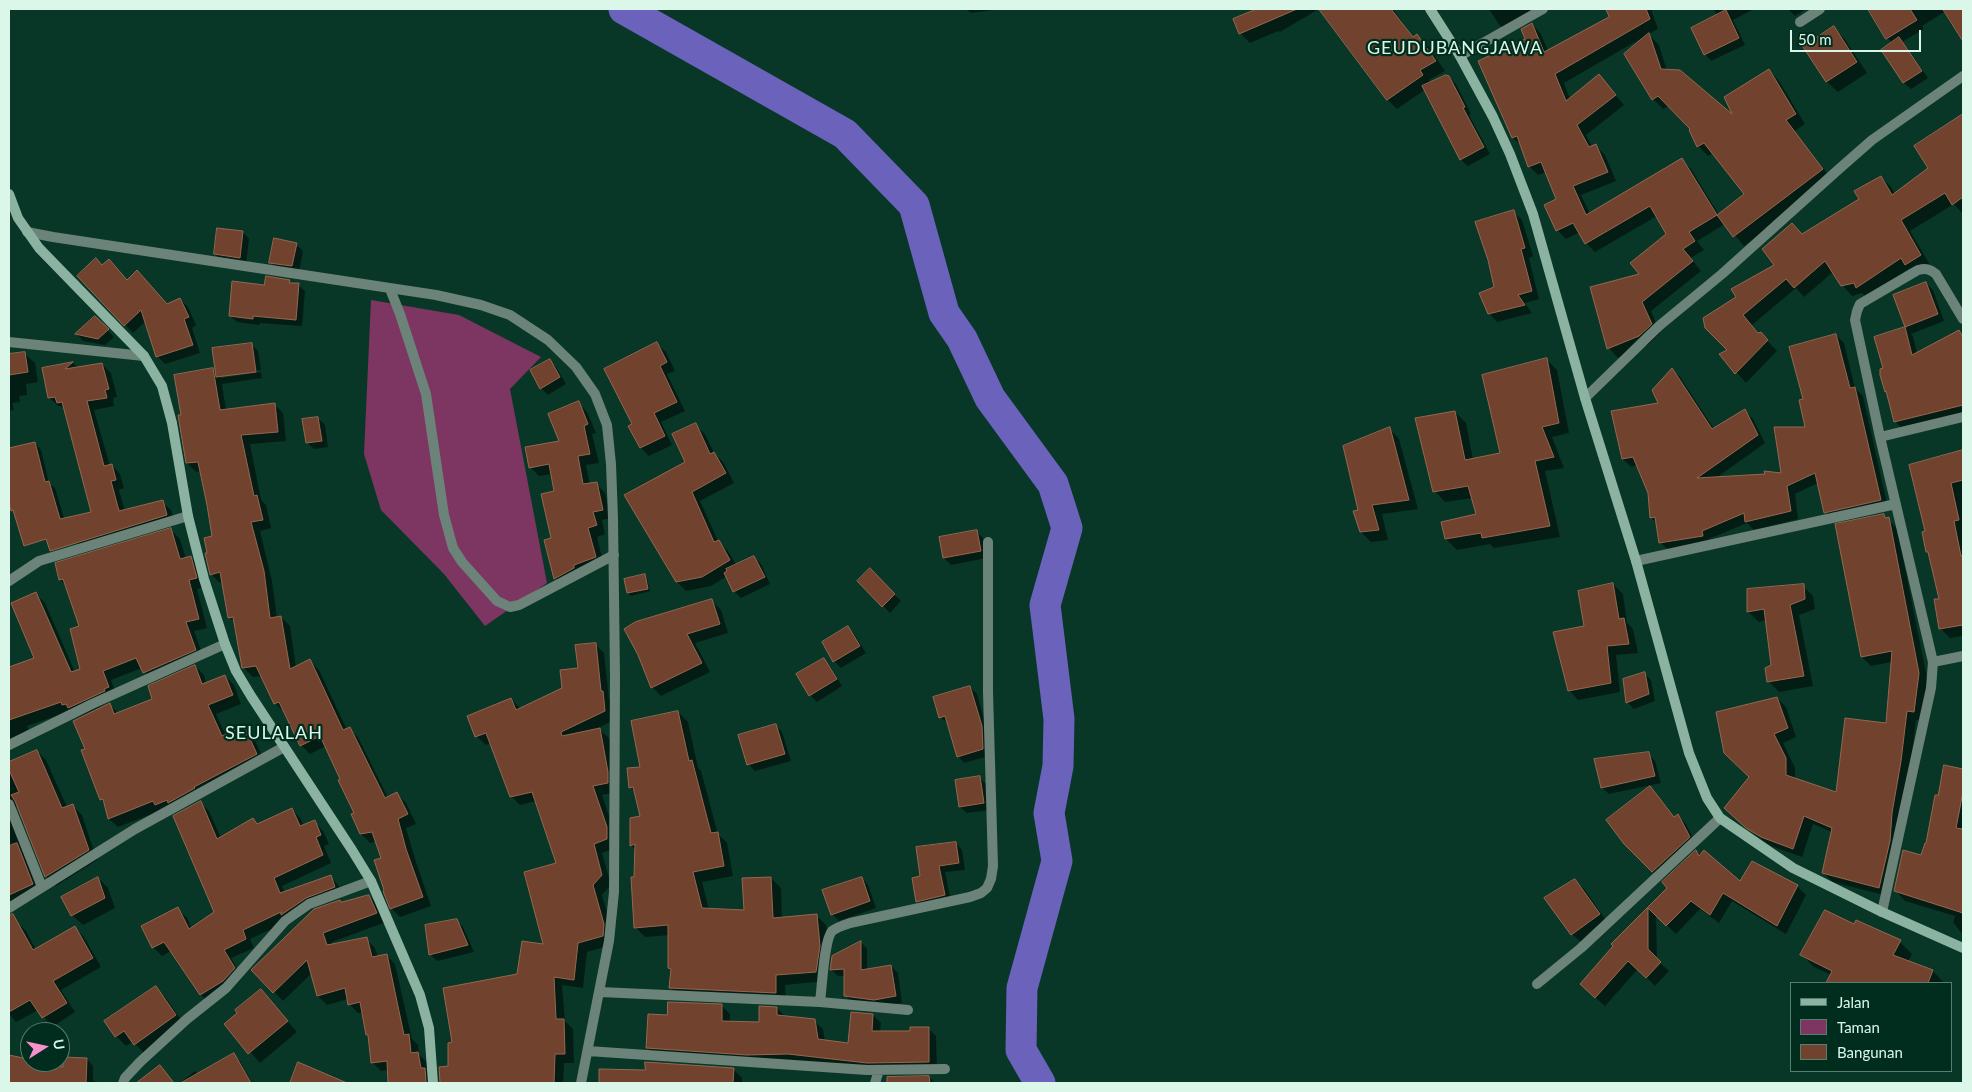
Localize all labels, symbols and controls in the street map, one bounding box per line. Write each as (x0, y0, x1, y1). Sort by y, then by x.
scale bar (1792, 20, 1923, 52)
text: 50 m (1798, 30, 1832, 48)
district label: GEUDUBANGJAWA (1365, 37, 1545, 59)
district label: SEULALAH (224, 722, 324, 744)
legend (1790, 982, 1952, 1072)
text: Jalan (1837, 993, 1870, 1011)
text: Taman (1837, 1018, 1880, 1036)
north arrow (20, 1022, 70, 1072)
text: U (50, 1038, 69, 1051)
text: Bangunan (1837, 1043, 1903, 1061)

